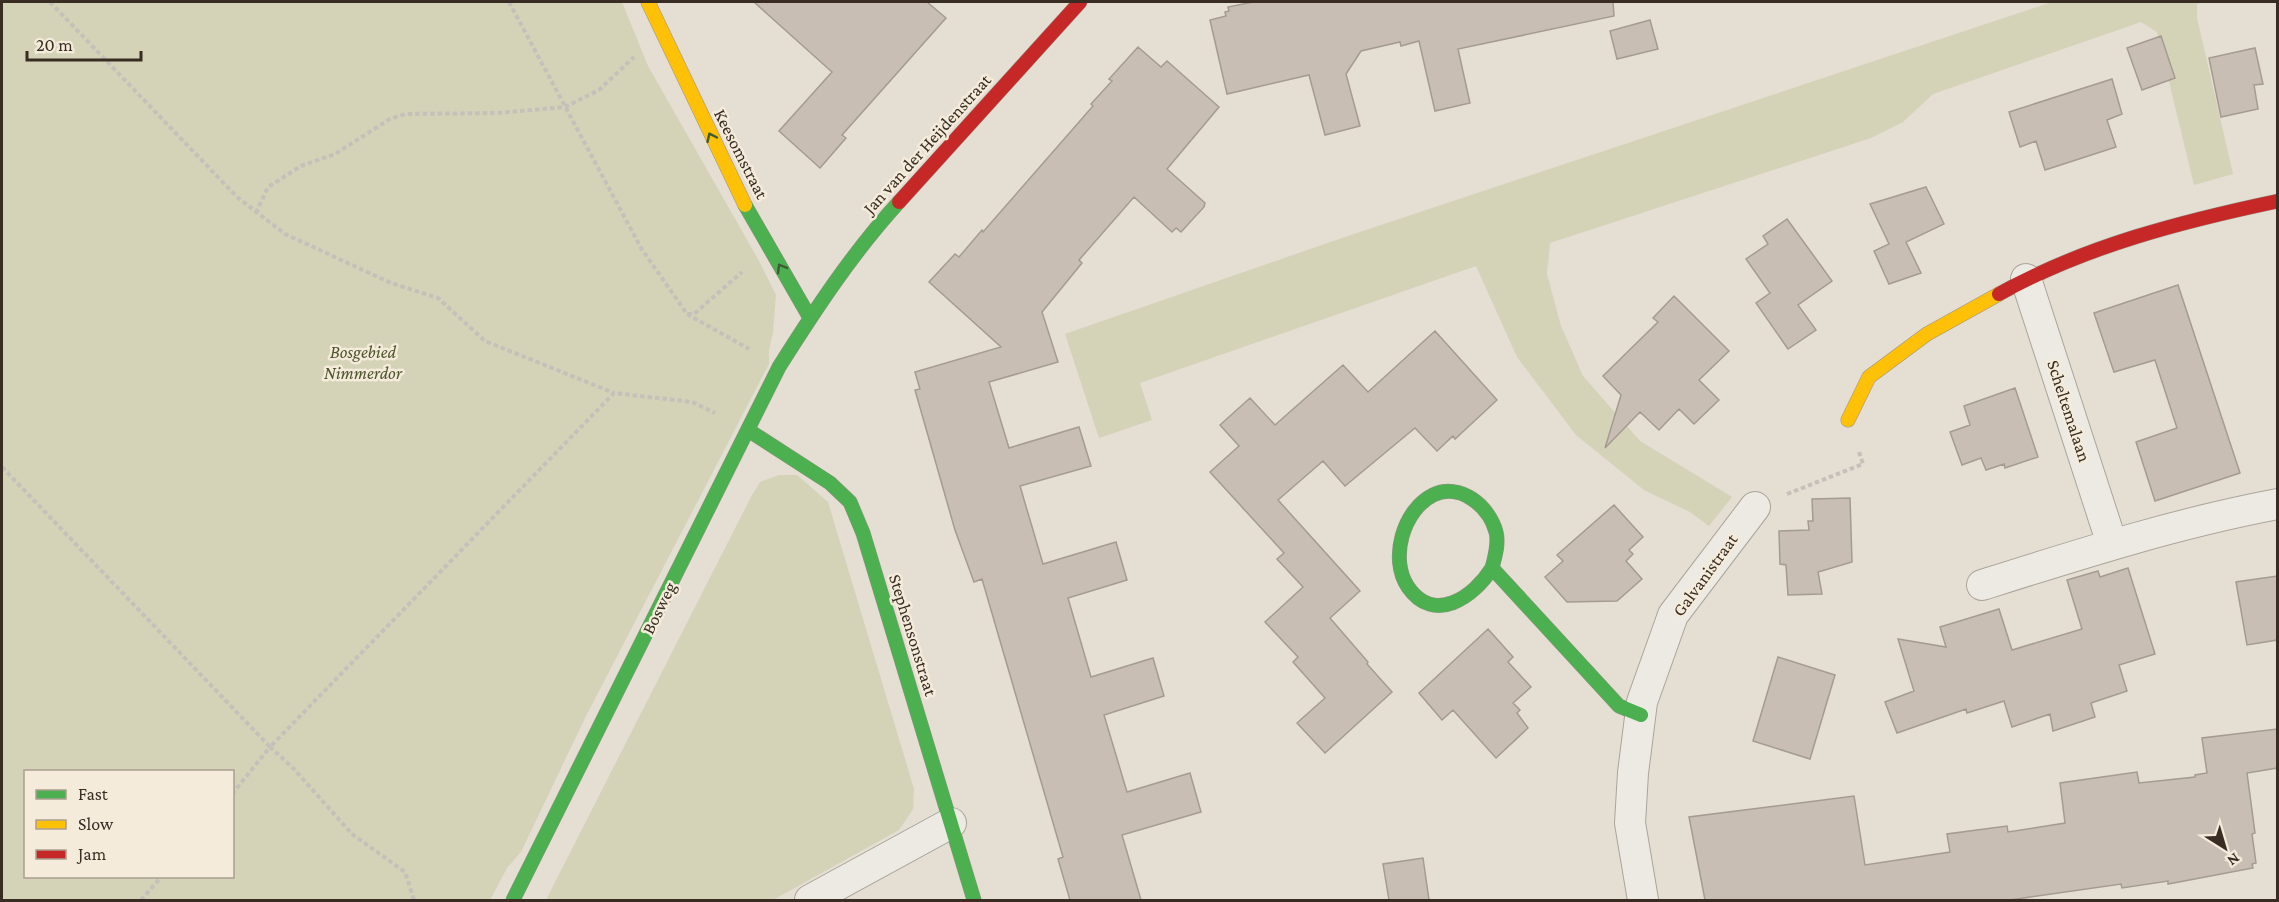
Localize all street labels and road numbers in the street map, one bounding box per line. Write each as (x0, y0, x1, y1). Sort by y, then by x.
street label: Jan van der Heijdenstraat (858, 69, 996, 220)
street label: Keesomstraat (710, 106, 773, 203)
street label: Scheltemalaan (2043, 358, 2095, 465)
street label: Galvanistraat (1668, 529, 1742, 620)
street label: Stephensonstraat (885, 572, 941, 699)
street label: Bosweg (638, 578, 680, 637)

